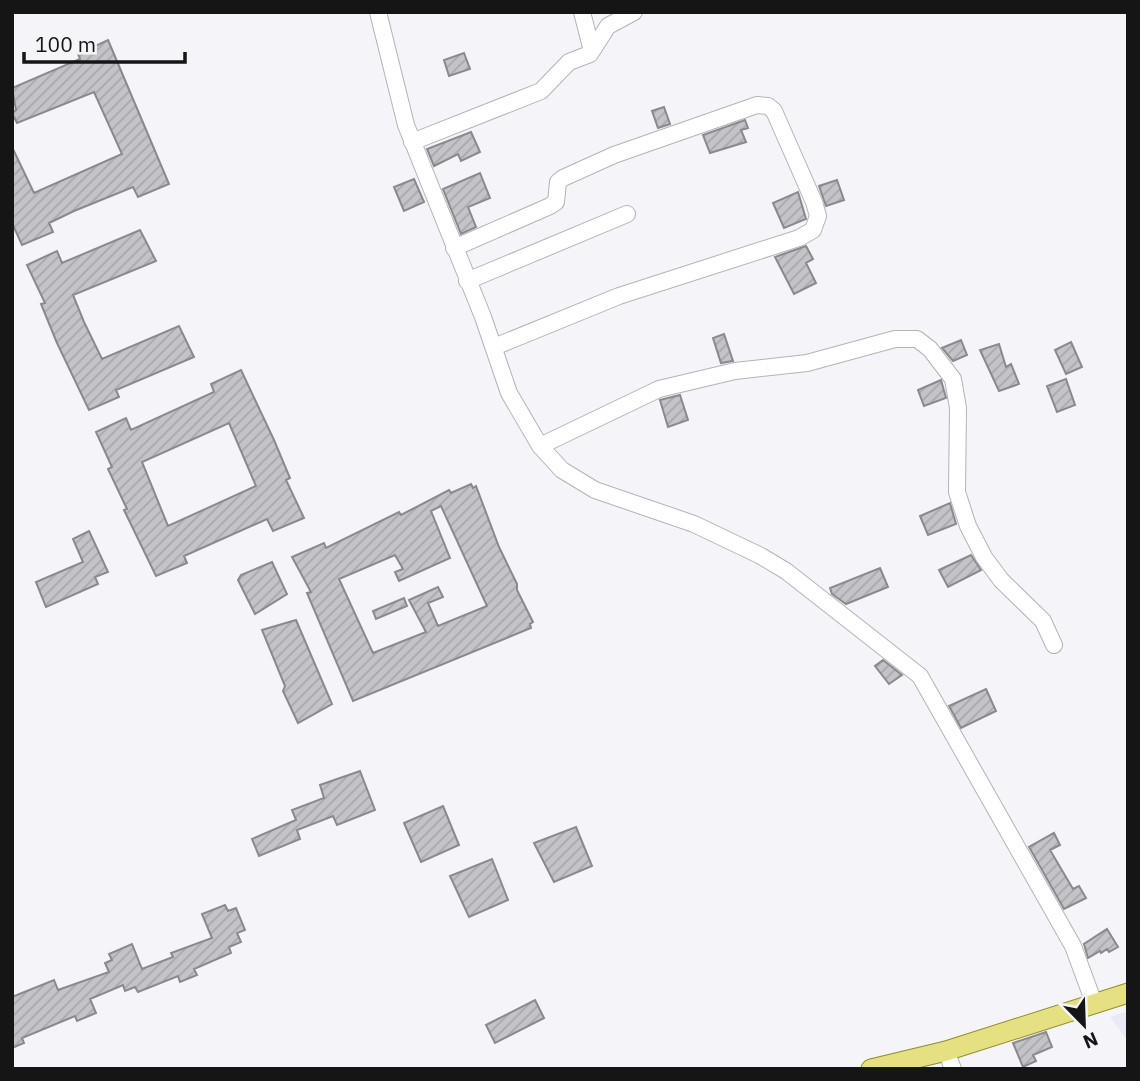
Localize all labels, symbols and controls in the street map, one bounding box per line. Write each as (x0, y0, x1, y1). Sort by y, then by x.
scale bar (24, 21, 186, 65)
text: 100 m (35, 30, 96, 58)
north arrow (1049, 990, 1119, 1060)
text: N (1080, 1027, 1102, 1054)

